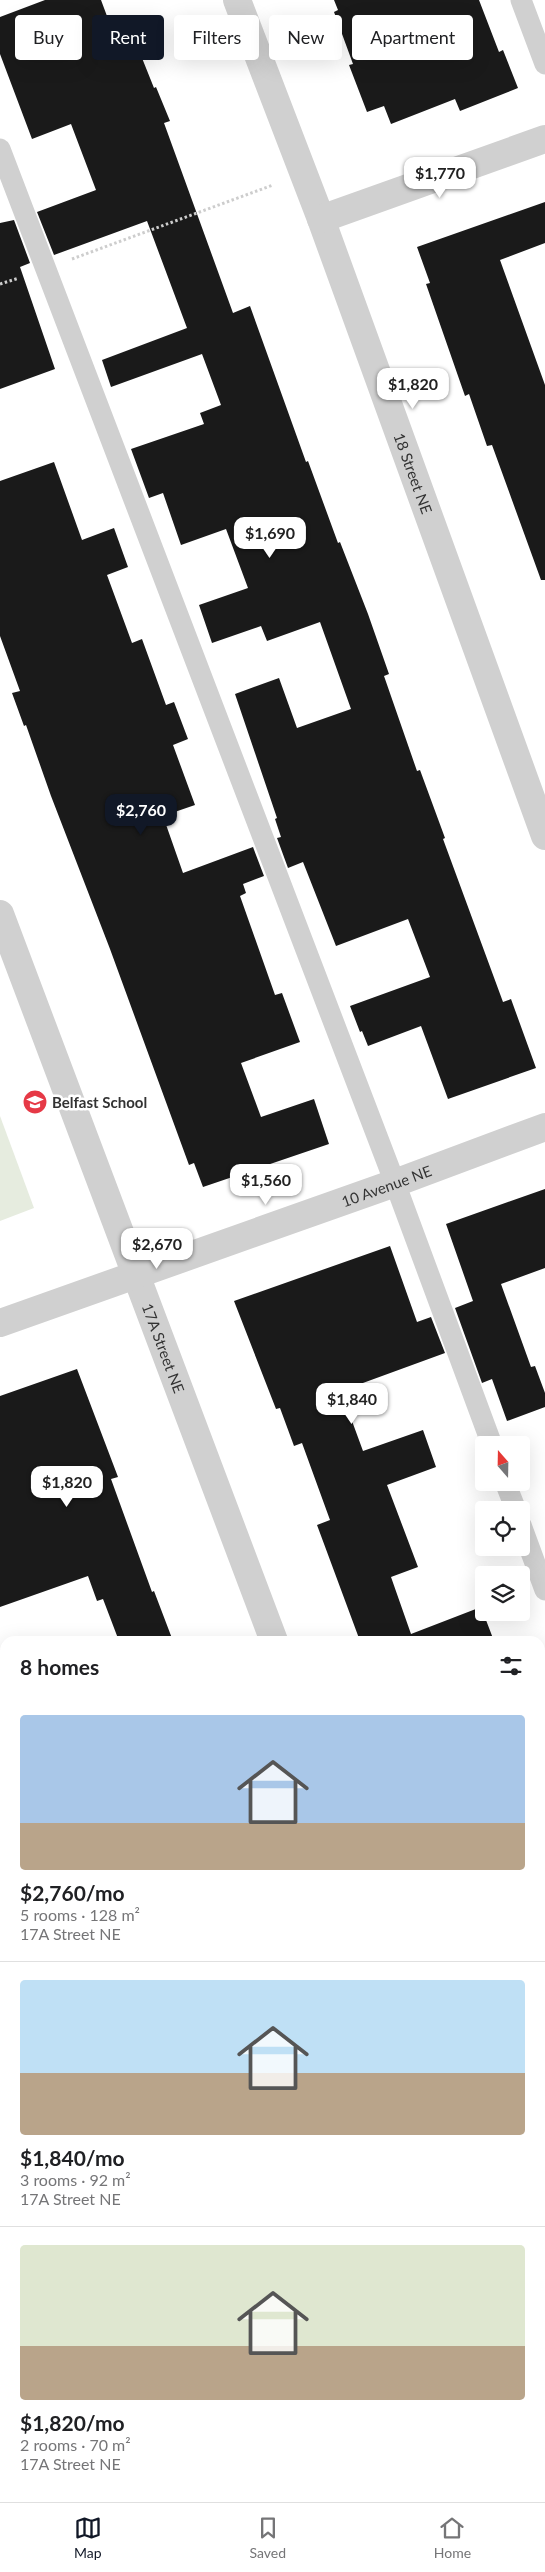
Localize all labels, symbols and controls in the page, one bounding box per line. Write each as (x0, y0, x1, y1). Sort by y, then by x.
chip: Buy (15, 15, 82, 60)
chip: Rent (92, 15, 164, 60)
chip: Filters (174, 15, 259, 60)
chip: New (269, 15, 342, 60)
chip: Apartment (352, 15, 473, 60)
pin: $1,770 (399, 156, 481, 199)
text: $1,770 (415, 163, 465, 182)
pin: $1,820 (372, 368, 454, 410)
text: $1,820 (388, 374, 438, 393)
street label: 18 Street NE (390, 430, 436, 516)
pin: $1,690 (229, 516, 311, 559)
text: $1,690 (245, 523, 295, 542)
pin: $2,760 (100, 794, 182, 836)
text: $2,760 (116, 800, 166, 819)
school or university icon: Belfast School (22, 1089, 48, 1115)
place label: Belfast School (52, 1093, 147, 1111)
street label: 10 Avenue NE (339, 1161, 434, 1210)
pin: $1,560 (225, 1164, 307, 1206)
text: $1,560 (241, 1170, 291, 1189)
pin: $2,670 (116, 1228, 198, 1270)
text: $2,670 (132, 1234, 182, 1253)
street label: 17A Street NE (139, 1301, 189, 1396)
pin: $1,840 (311, 1382, 393, 1425)
text: $1,840 (327, 1389, 377, 1408)
north arrow (475, 1436, 530, 1491)
map controls (475, 1436, 530, 1621)
pin: $1,820 (26, 1466, 108, 1508)
text: $1,820 (42, 1472, 92, 1491)
button: locate (475, 1501, 530, 1556)
button: layers (475, 1566, 530, 1621)
icon: filters (497, 1652, 525, 1680)
text: 8 homes (20, 1654, 99, 1679)
icon: home (228, 1747, 318, 1837)
text: $2,760/mo (20, 1880, 125, 1905)
text: 5 rooms · 128 m² (20, 1905, 140, 1924)
text: 17A Street NE (20, 1924, 121, 1943)
icon: home (228, 2013, 318, 2103)
text: $1,840/mo (20, 2145, 125, 2170)
text: 3 rooms · 92 m² (20, 2170, 131, 2189)
text: 17A Street NE (20, 2189, 121, 2208)
icon: home (228, 2278, 318, 2368)
text: $1,820/mo (20, 2410, 125, 2435)
text: 2 rooms · 70 m² (20, 2435, 131, 2454)
text: 17A Street NE (20, 2454, 121, 2473)
tab: Map (74, 2514, 102, 2561)
tab: Saved (250, 2514, 286, 2561)
tab: Home (434, 2514, 471, 2561)

